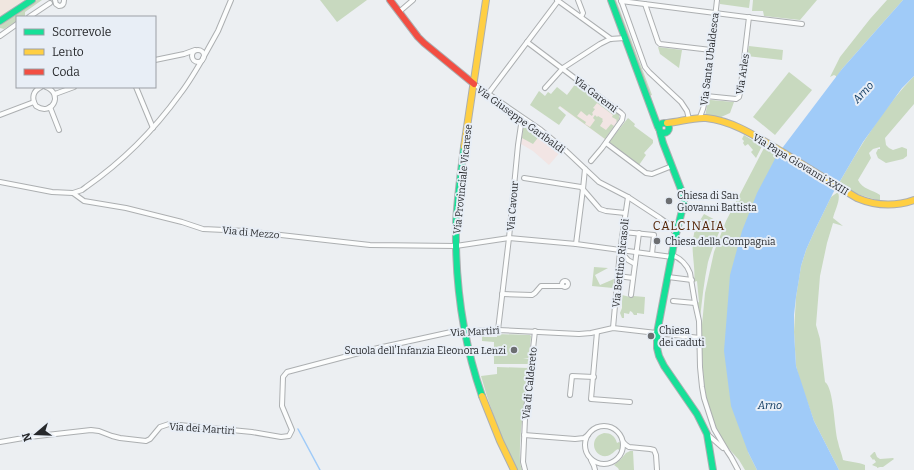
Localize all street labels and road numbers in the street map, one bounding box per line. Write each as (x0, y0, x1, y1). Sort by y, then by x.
street label: Via Santa Ubaldesca (698, 11, 722, 106)
street label: Via Arles (734, 53, 752, 95)
street label: Via Garemi (571, 74, 620, 115)
street label: Via Giuseppe Garibaldi (474, 84, 567, 156)
street label: Via Provinciale Vicarese (451, 124, 475, 235)
street label: Via Papa Giovanni XXIII (750, 132, 851, 198)
street label: Via Cavour (505, 180, 521, 231)
street label: Via Bettino Ricasoli (610, 218, 632, 308)
street label: Via di Mezzo (222, 225, 280, 241)
street label: Via Martiri (450, 325, 500, 339)
street label: Via di Caldereto (520, 346, 540, 420)
street label: Via dei Martiri (169, 421, 235, 437)

